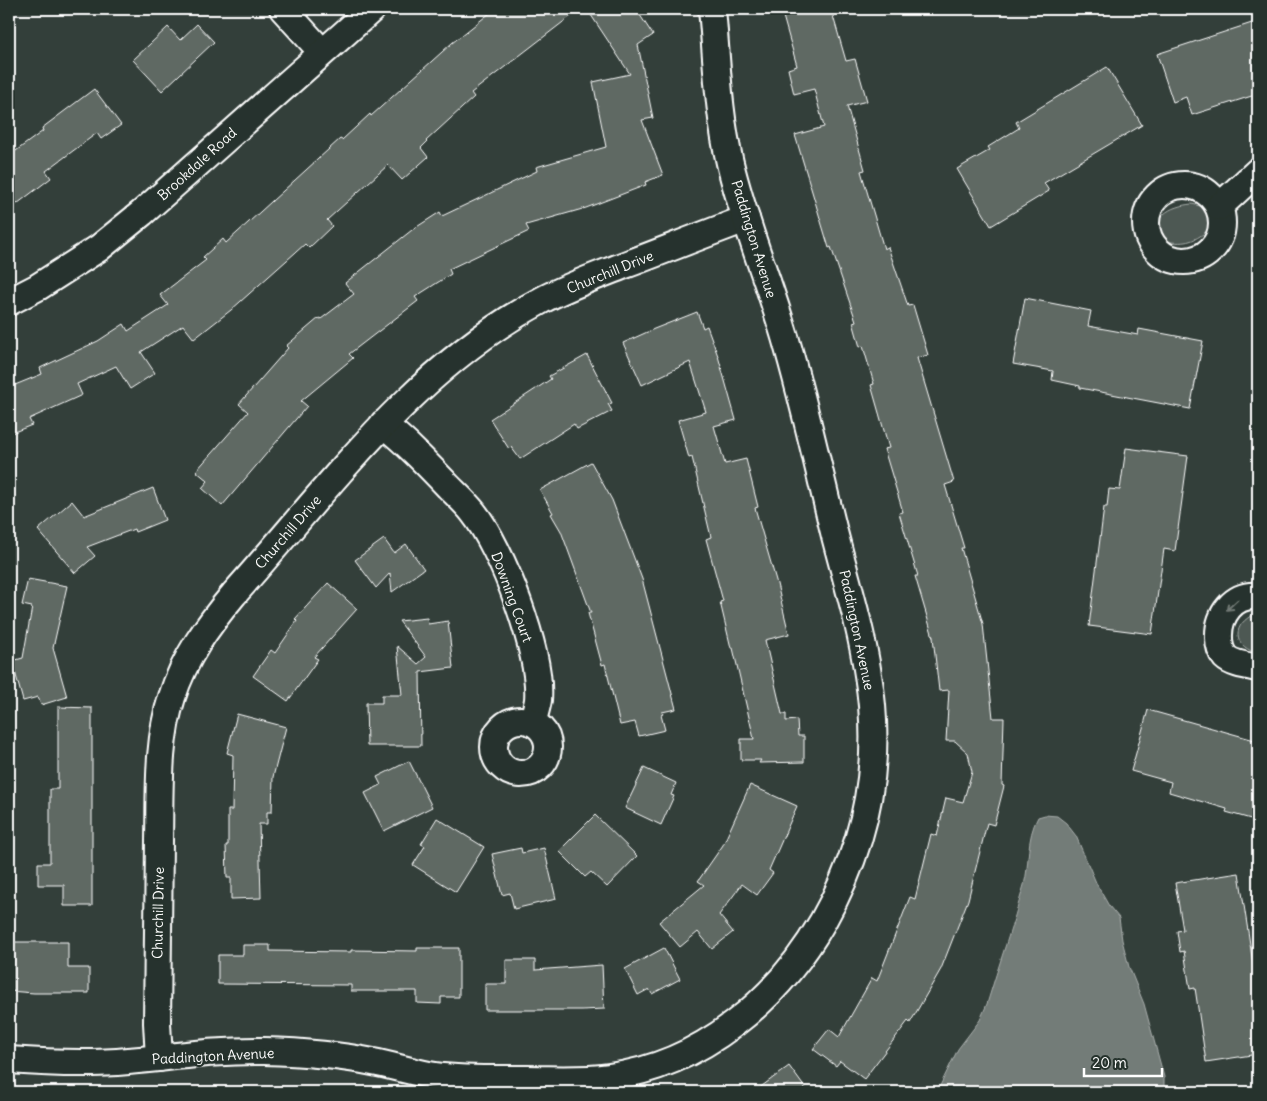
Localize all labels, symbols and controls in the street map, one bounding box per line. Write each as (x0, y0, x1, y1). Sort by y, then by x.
street label: Brookdale Road (154, 124, 240, 204)
street label: Paddington Avenue (727, 178, 781, 300)
street label: Churchill Drive (564, 246, 656, 298)
street label: Churchill Drive (251, 491, 325, 573)
street label: Downing Court (487, 549, 537, 645)
street label: Paddington Avenue (835, 568, 879, 692)
one-way arrow (1226, 599, 1239, 611)
street label: Churchill Drive (148, 867, 168, 959)
street label: Paddington Avenue (151, 1044, 275, 1068)
scale bar (1084, 1046, 1162, 1078)
text: 20 m (1092, 1053, 1127, 1072)

